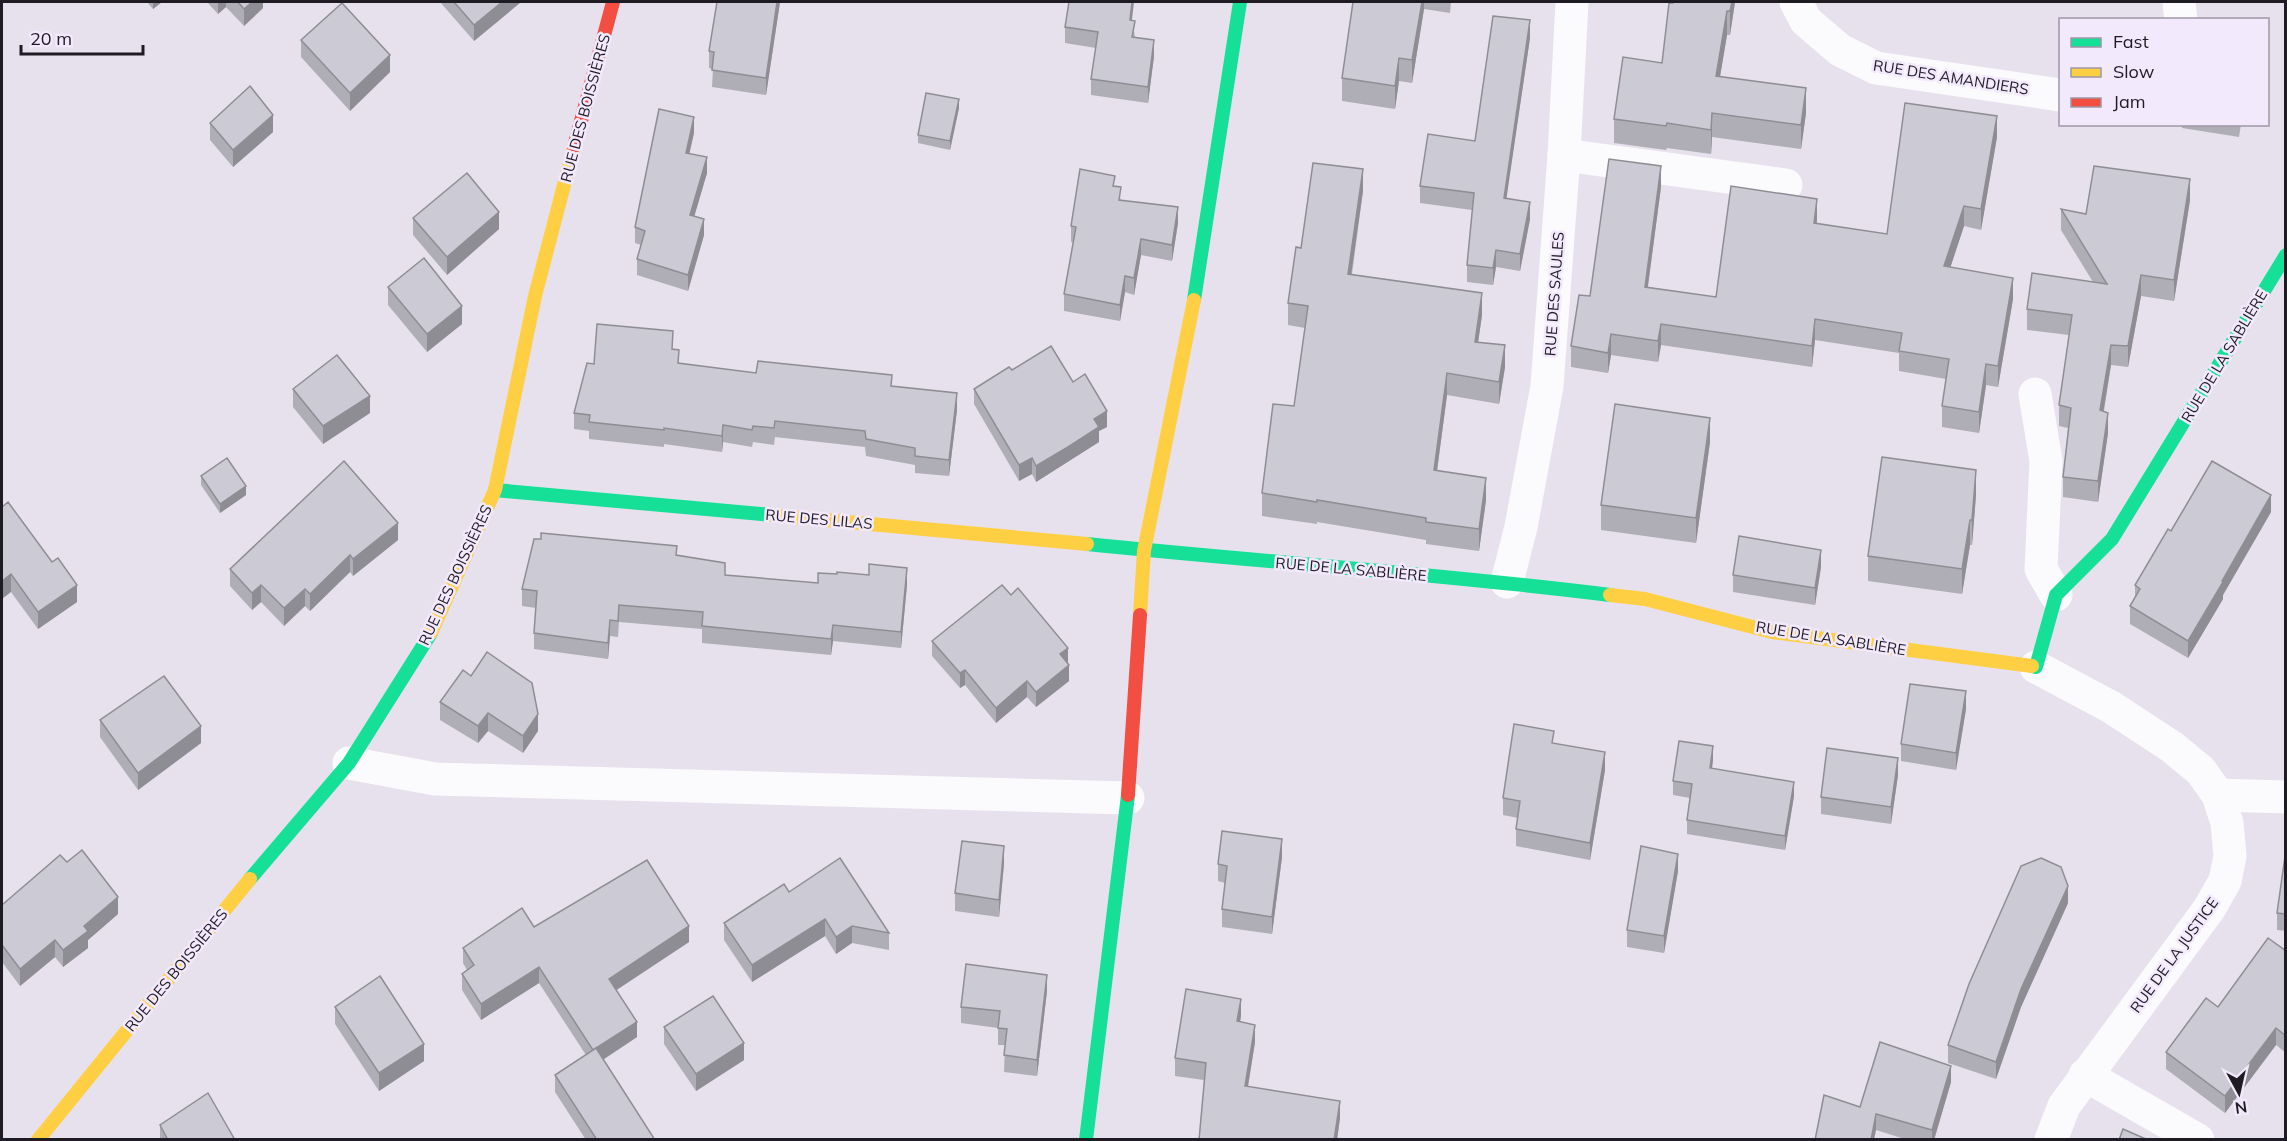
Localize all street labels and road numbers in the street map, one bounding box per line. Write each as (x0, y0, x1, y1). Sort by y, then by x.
street label: RUE DES BOISSIÈRES (556, 32, 614, 184)
street label: RUE DES AMANDIERS (1872, 55, 2030, 99)
street label: RUE DES SAULES (1540, 231, 1568, 357)
street label: RUE DE LA SABLIÈRE (2177, 286, 2271, 426)
street label: RUE DES BOISSIÈRES (414, 502, 496, 648)
street label: RUE DES LILAS (765, 505, 873, 533)
street label: RUE DE LA SABLIÈRE (1275, 553, 1427, 585)
street label: RUE DE LA SABLIÈRE (1755, 617, 1907, 659)
street label: RUE DE LA JUSTICE (2126, 894, 2222, 1016)
street label: RUE DES BOISSIÈRES (121, 905, 231, 1035)

